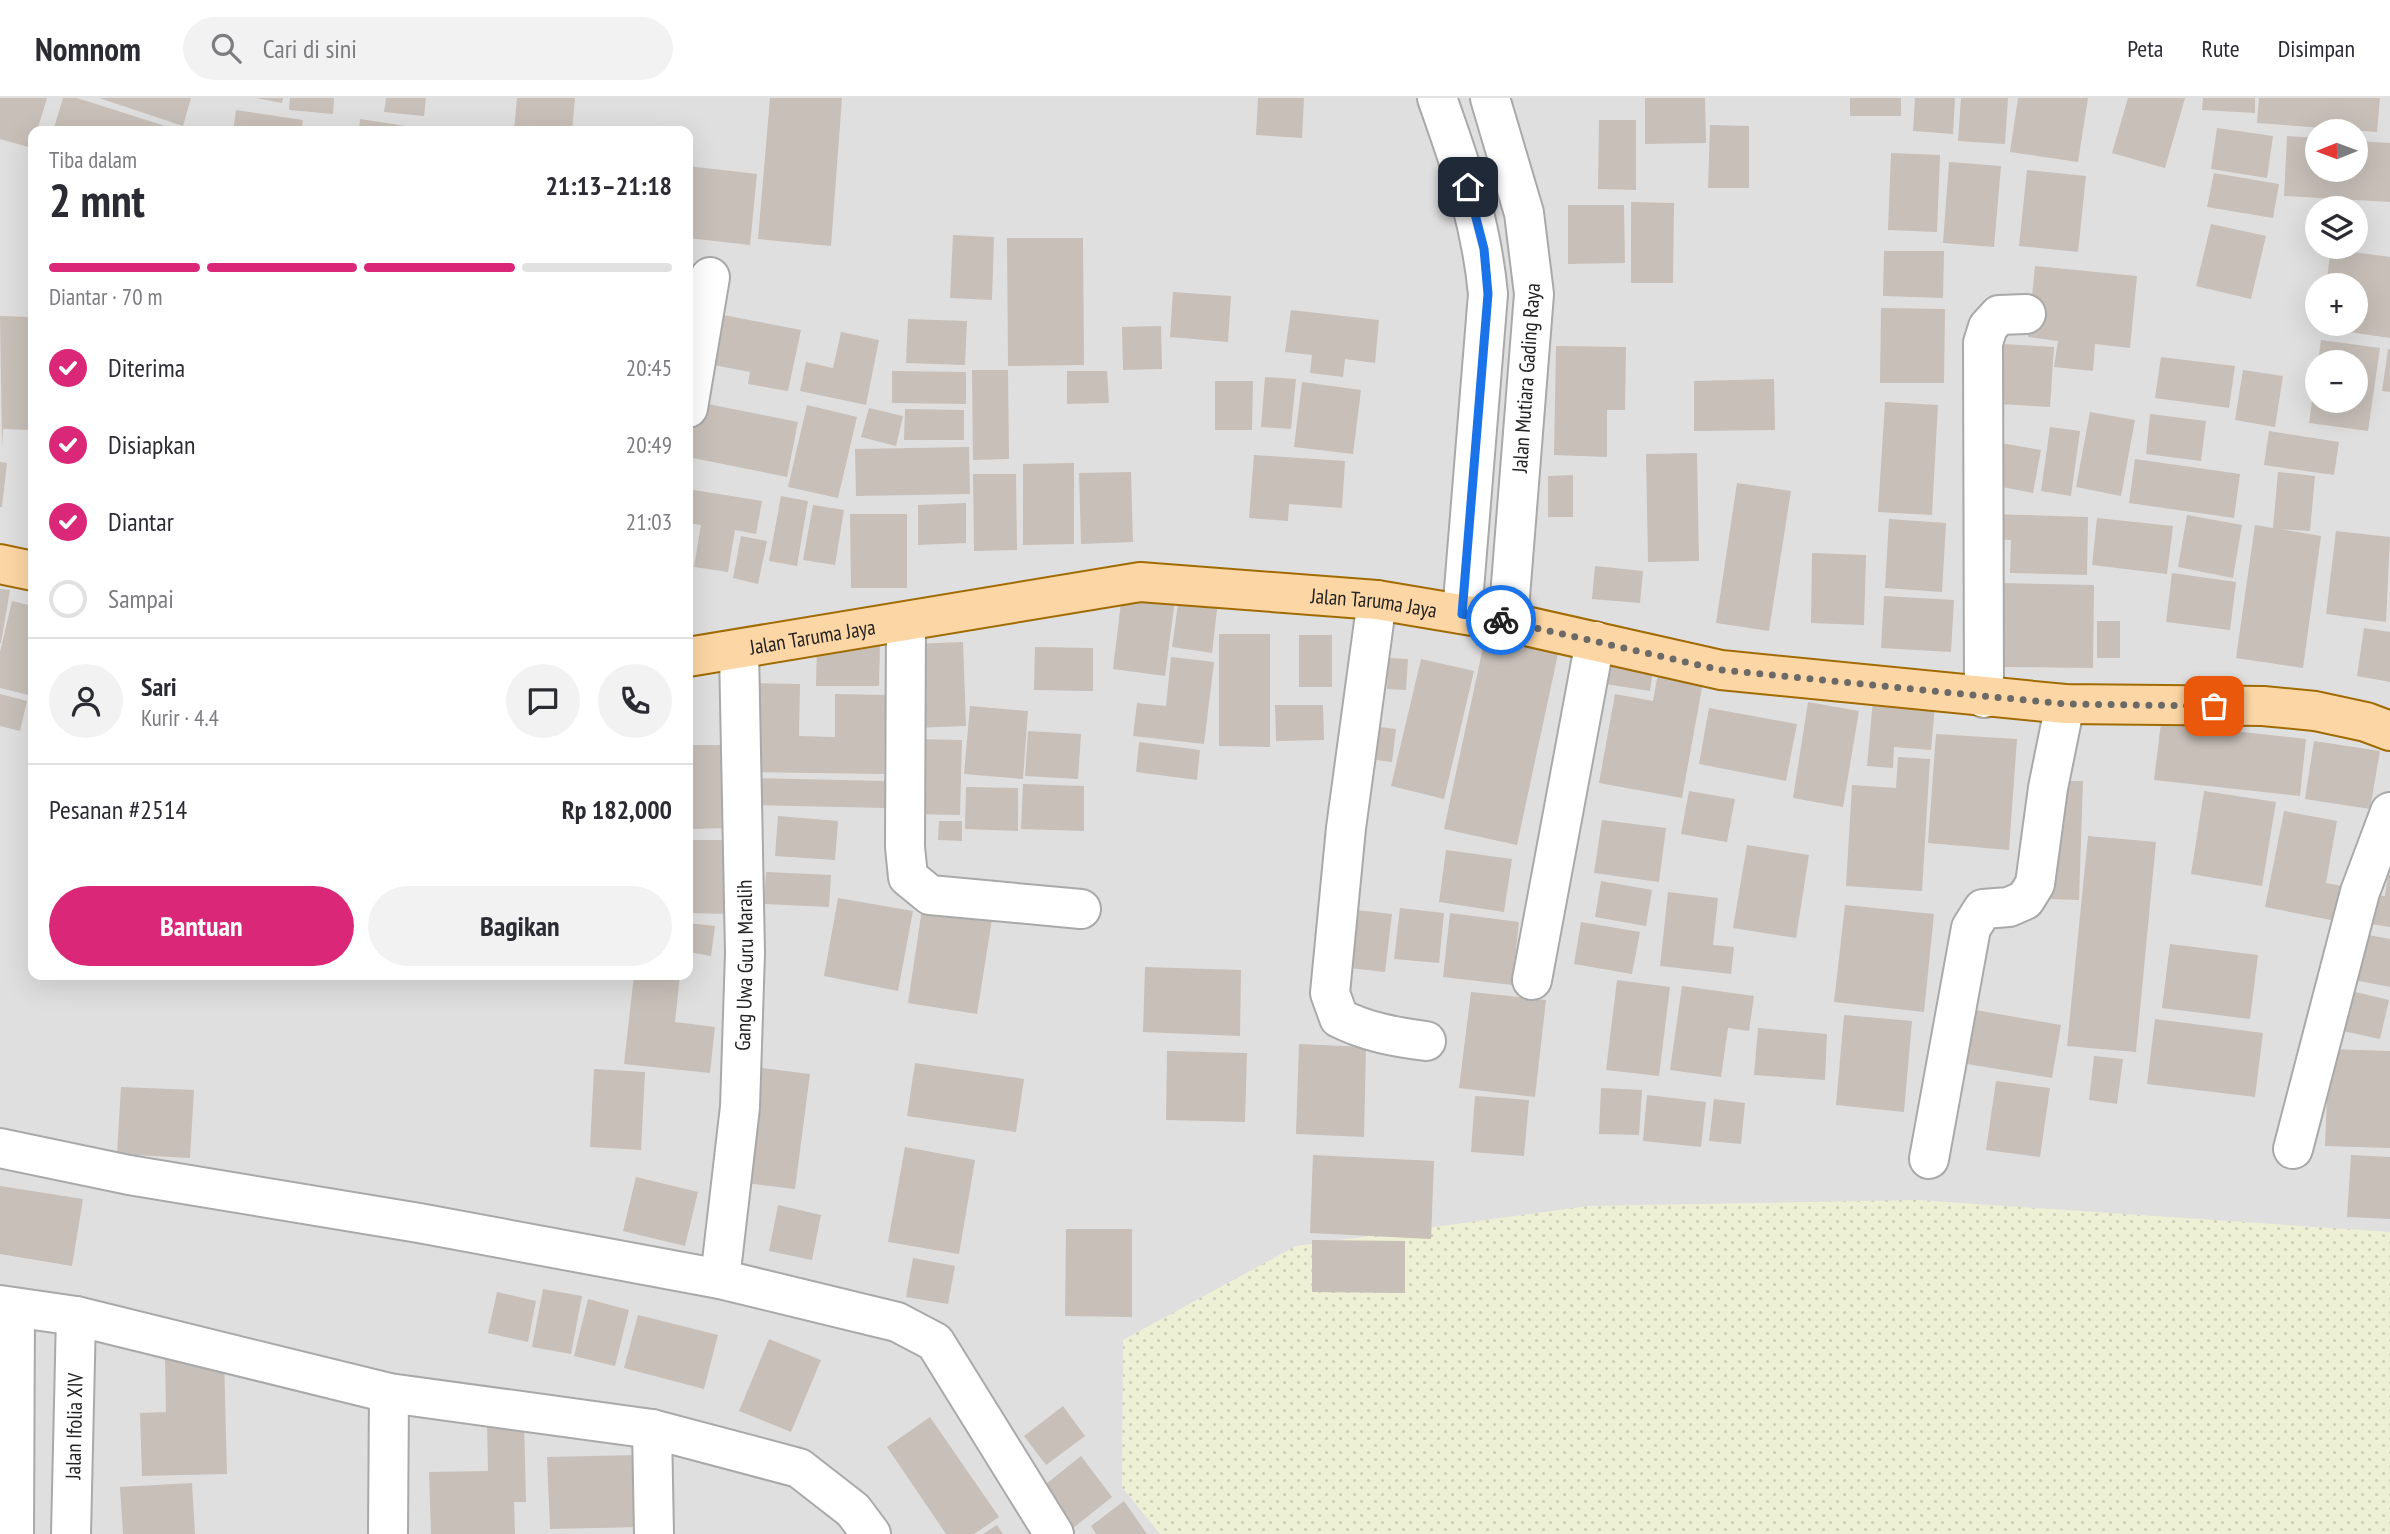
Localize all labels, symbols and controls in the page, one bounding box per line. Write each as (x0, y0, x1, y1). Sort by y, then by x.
search box (183, 17, 673, 80)
text: Nomnom (35, 27, 141, 70)
icon: search (207, 29, 245, 67)
text: Cari di sini (263, 32, 357, 65)
text: Peta (2127, 33, 2163, 64)
text: Rute (2201, 33, 2240, 64)
text: Disimpan (2278, 33, 2355, 64)
north arrow (2305, 119, 2368, 182)
map controls (2305, 119, 2368, 413)
text: Tiba dalam (49, 145, 137, 174)
pin (1438, 157, 1498, 217)
icon: home (1449, 168, 1487, 206)
text: 21:13–21:18 (545, 169, 672, 202)
text: 2 mnt (49, 170, 145, 230)
button: layers (2305, 196, 2368, 259)
button: + (2305, 273, 2368, 336)
text: Diantar · 70 m (49, 282, 162, 311)
street label: Jalan Mutiara Gading Raya (1506, 282, 1546, 475)
icon: check (49, 349, 87, 387)
button: − (2305, 350, 2368, 413)
text: Diterima (108, 351, 185, 384)
text: 20:45 (626, 353, 672, 382)
icon: check (49, 426, 87, 464)
text: Disiapkan (108, 428, 195, 461)
text: 20:49 (626, 430, 672, 459)
icon: check (49, 503, 87, 541)
text: Diantar (108, 505, 174, 538)
text: 21:03 (626, 507, 672, 536)
street label: Jalan Taruma Jaya (1309, 581, 1439, 623)
text: Sampai (108, 582, 174, 615)
courier (1466, 585, 1536, 655)
icon: bike (1482, 601, 1520, 639)
street label: Jalan Taruma Jaya (746, 613, 877, 660)
button: person (49, 664, 123, 738)
button: chat (506, 664, 580, 738)
button: phone (598, 664, 672, 738)
text: Sari (141, 670, 177, 703)
pin (2184, 676, 2244, 736)
icon: bag (2195, 687, 2233, 725)
text: Kurir · 4.4 (141, 703, 219, 732)
text: Pesanan #2514 (49, 793, 187, 826)
text: Rp 182,000 (562, 793, 672, 826)
street label: Gang Uwa Guru Maralih (728, 879, 759, 1051)
button: Bantuan (49, 886, 354, 966)
button: Bagikan (368, 886, 672, 966)
street label: Jalan Ifolia XIV (59, 1372, 88, 1481)

